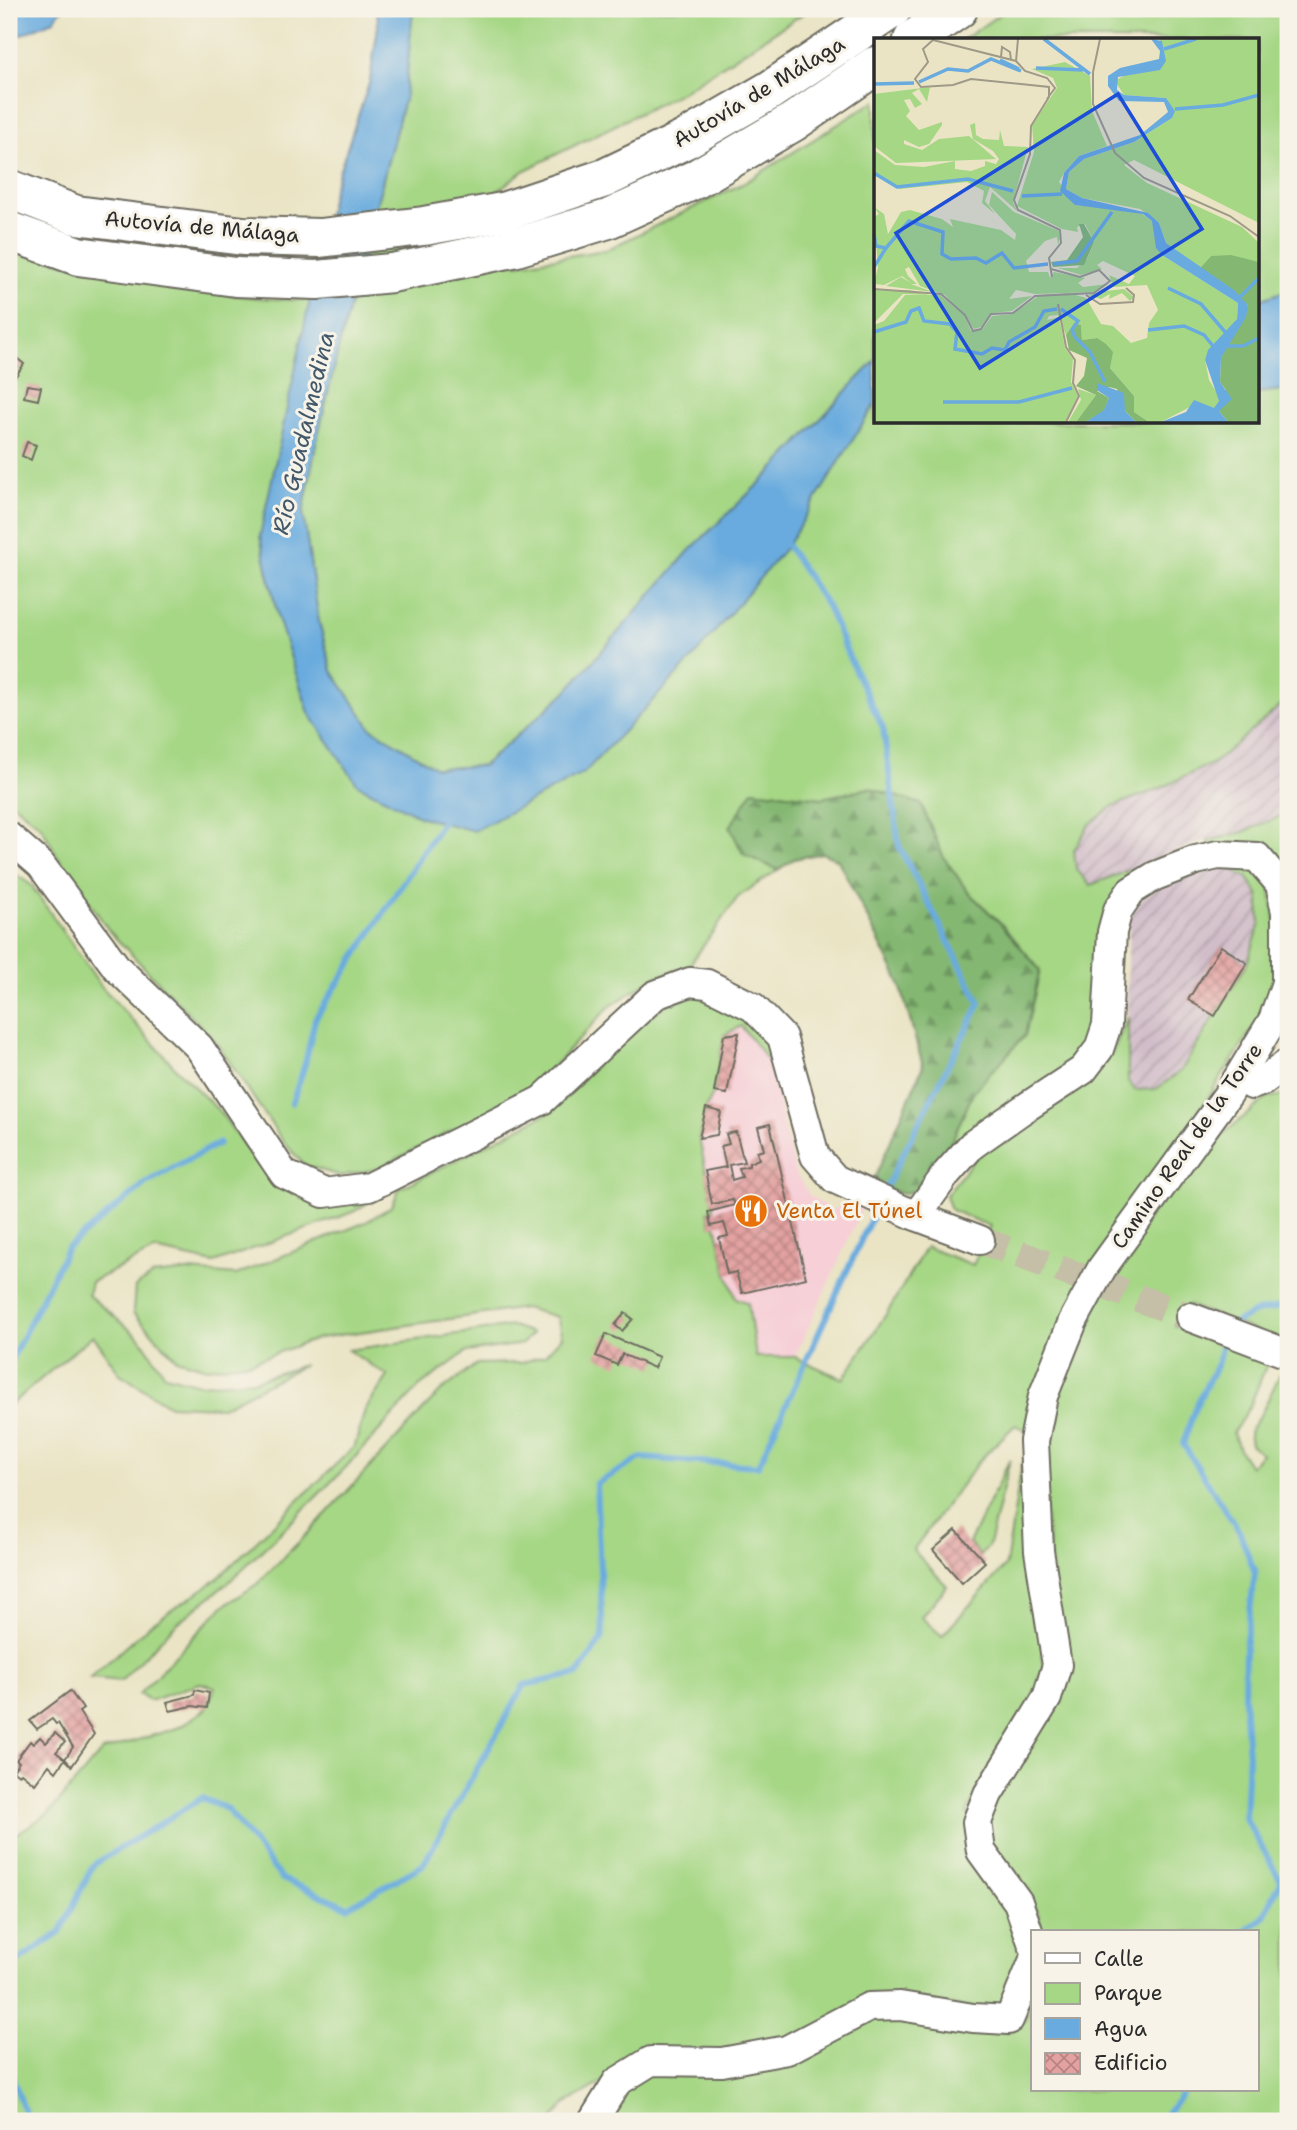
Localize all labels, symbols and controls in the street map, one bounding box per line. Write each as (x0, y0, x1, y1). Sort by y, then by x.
street label: Autovía de Málaga (668, 30, 850, 154)
inset map (874, 38, 1258, 424)
street label: Autovía de Málaga (103, 205, 301, 249)
water label: Río Guadalmedina (265, 329, 341, 537)
street label: Camino Real de la Torre (1105, 1037, 1269, 1255)
restaurant icon: Venta El Túnel (732, 1192, 770, 1230)
place label: Venta El Túnel (776, 1197, 923, 1225)
legend (1031, 1930, 1258, 2092)
text: Calle (1094, 1945, 1144, 1973)
text: Parque (1094, 1979, 1163, 2007)
text: Agua (1094, 2015, 1147, 2043)
text: Edificio (1094, 2049, 1167, 2077)

